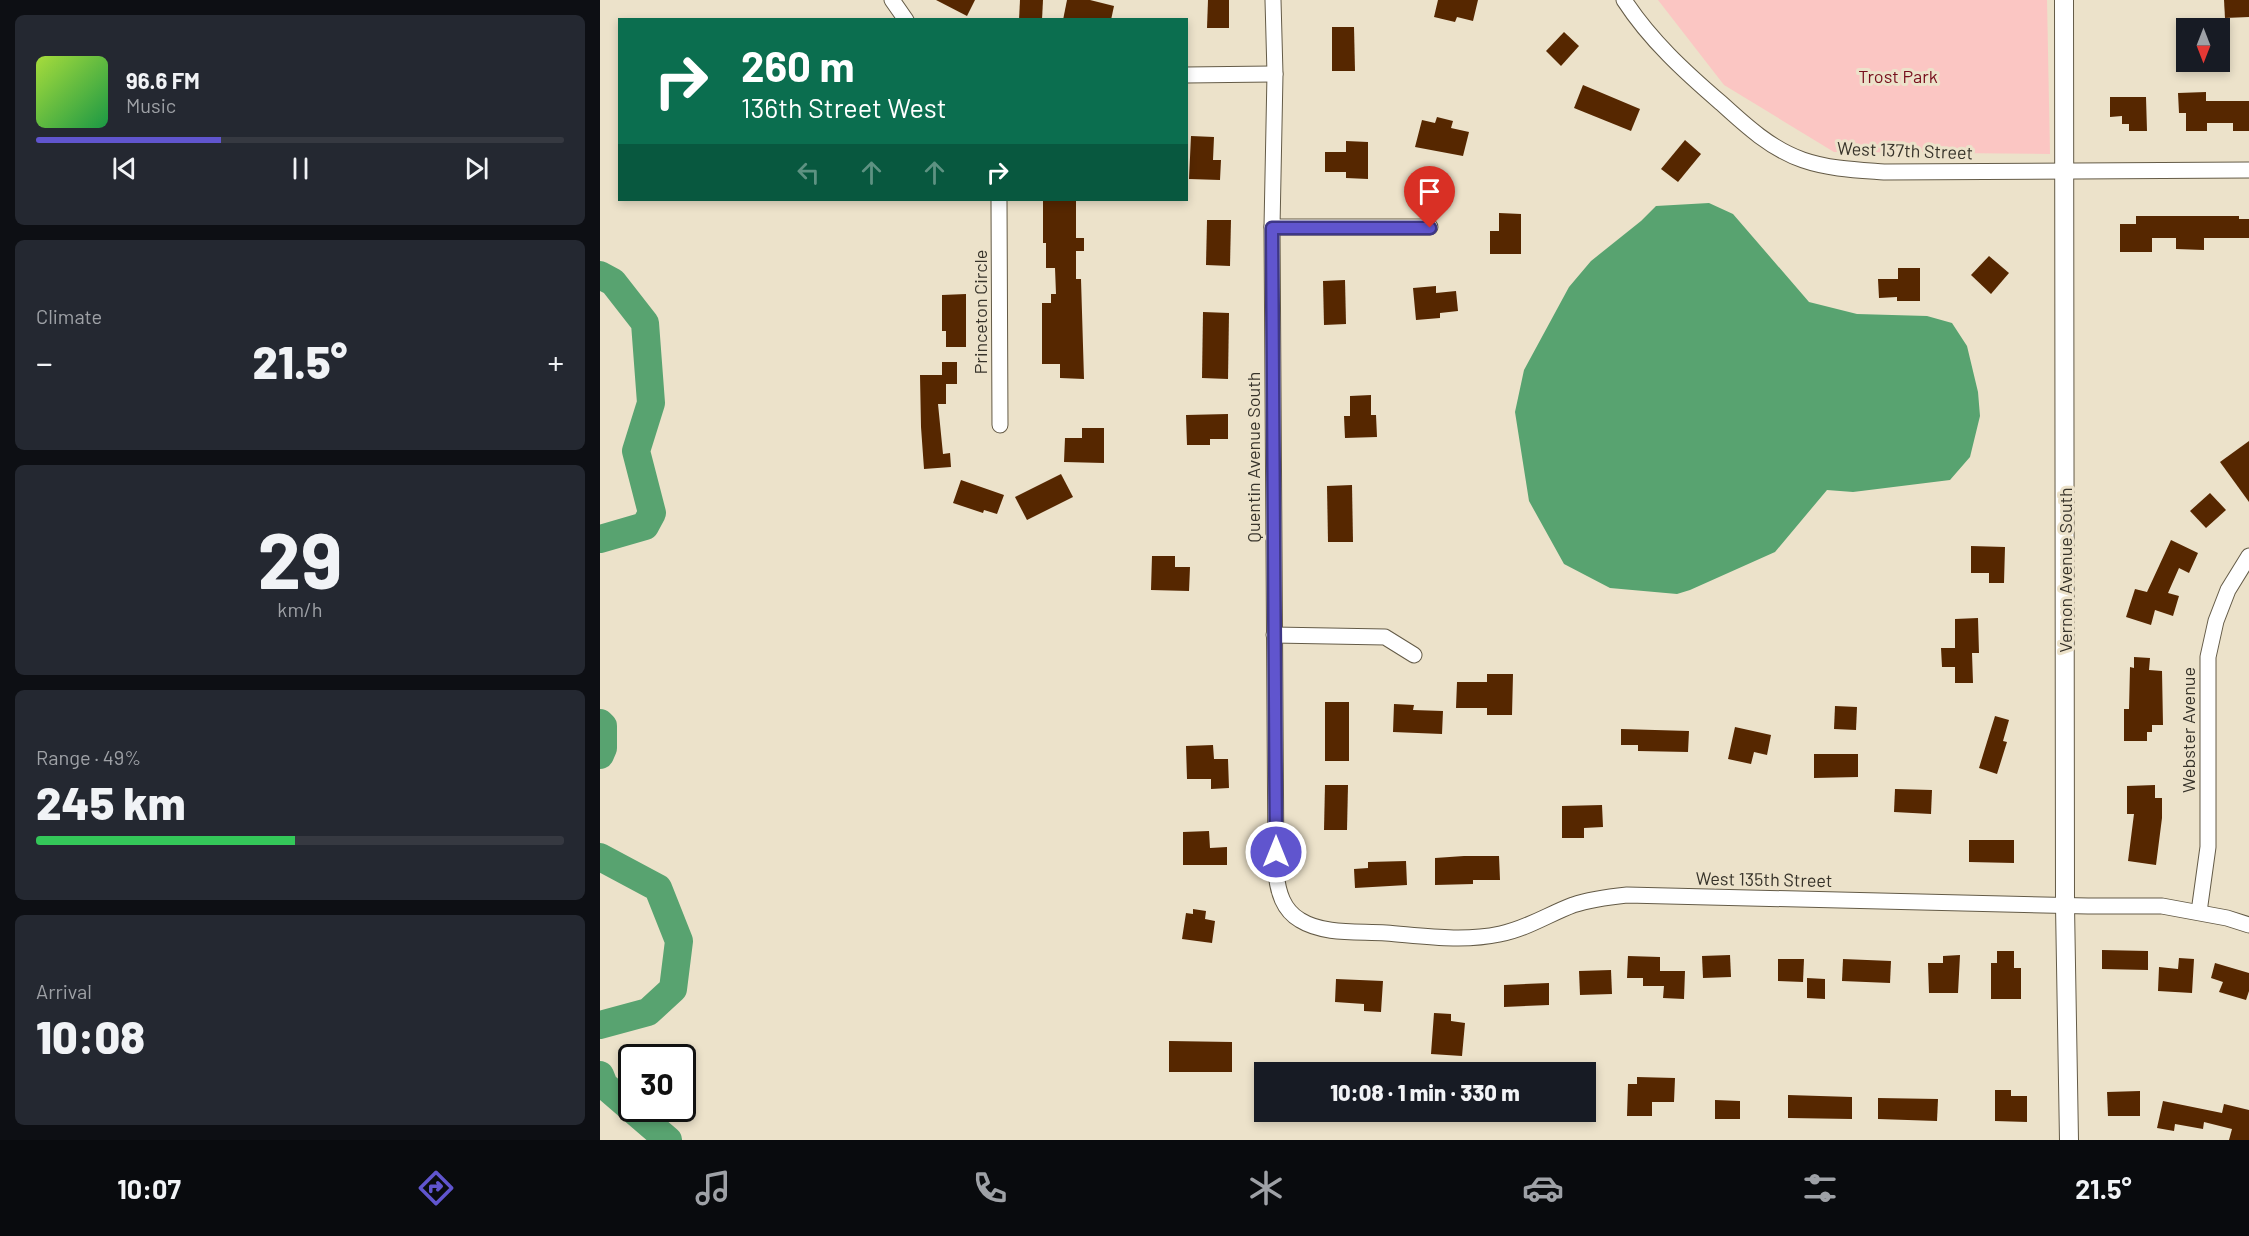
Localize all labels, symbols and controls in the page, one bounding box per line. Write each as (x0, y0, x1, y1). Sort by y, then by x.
north arrow (2176, 18, 2230, 72)
map controls (2176, 18, 2230, 72)
text: 260 m (741, 40, 854, 90)
icon: right (642, 42, 720, 120)
park label: Trost Park (1858, 65, 1938, 87)
text: 96.6 FM (126, 67, 200, 93)
text: 136th Street West (741, 91, 946, 123)
text: Music (126, 93, 176, 117)
street label: West 137th Street (1837, 137, 1973, 163)
icon: previous (108, 152, 141, 185)
icon: pause (284, 152, 317, 185)
icon: next (460, 152, 493, 185)
icon: left (792, 156, 825, 189)
icon: ahead (855, 156, 888, 189)
icon: ahead (918, 156, 951, 189)
icon: right (981, 156, 1014, 189)
pin (1404, 166, 1455, 228)
icon: arrive (1413, 175, 1446, 208)
street label: Princeton Circle (969, 250, 991, 374)
text: Climate (36, 304, 102, 328)
text: 21.5° (253, 334, 347, 388)
text: − (36, 342, 53, 382)
text: + (548, 342, 564, 382)
street label: Quentin Avenue South (1242, 372, 1264, 542)
street label: Vernon Avenue South (2054, 487, 2076, 653)
text: 29 (257, 511, 343, 605)
text: km/h (277, 597, 323, 621)
street label: Webster Avenue (2177, 667, 2199, 793)
text: Range · 49% (36, 745, 141, 769)
text: 245 km (36, 775, 186, 829)
position arrow (1244, 820, 1308, 884)
street label: West 135th Street (1695, 867, 1833, 891)
text: Arrival (36, 979, 92, 1003)
text: 10:08 (36, 1009, 145, 1063)
speed limit sign: 30 (618, 1044, 696, 1122)
text: 10:08 · 1 min · 330 m (1330, 1079, 1520, 1105)
icon: directions (415, 1167, 457, 1209)
icon: music (692, 1167, 734, 1209)
icon: phone (969, 1167, 1011, 1209)
icon: climate (1245, 1167, 1287, 1209)
icon: car (1522, 1167, 1564, 1209)
icon: filters (1799, 1167, 1841, 1209)
text: 10:07 (117, 1172, 181, 1204)
text: 21.5° (2075, 1172, 2132, 1204)

